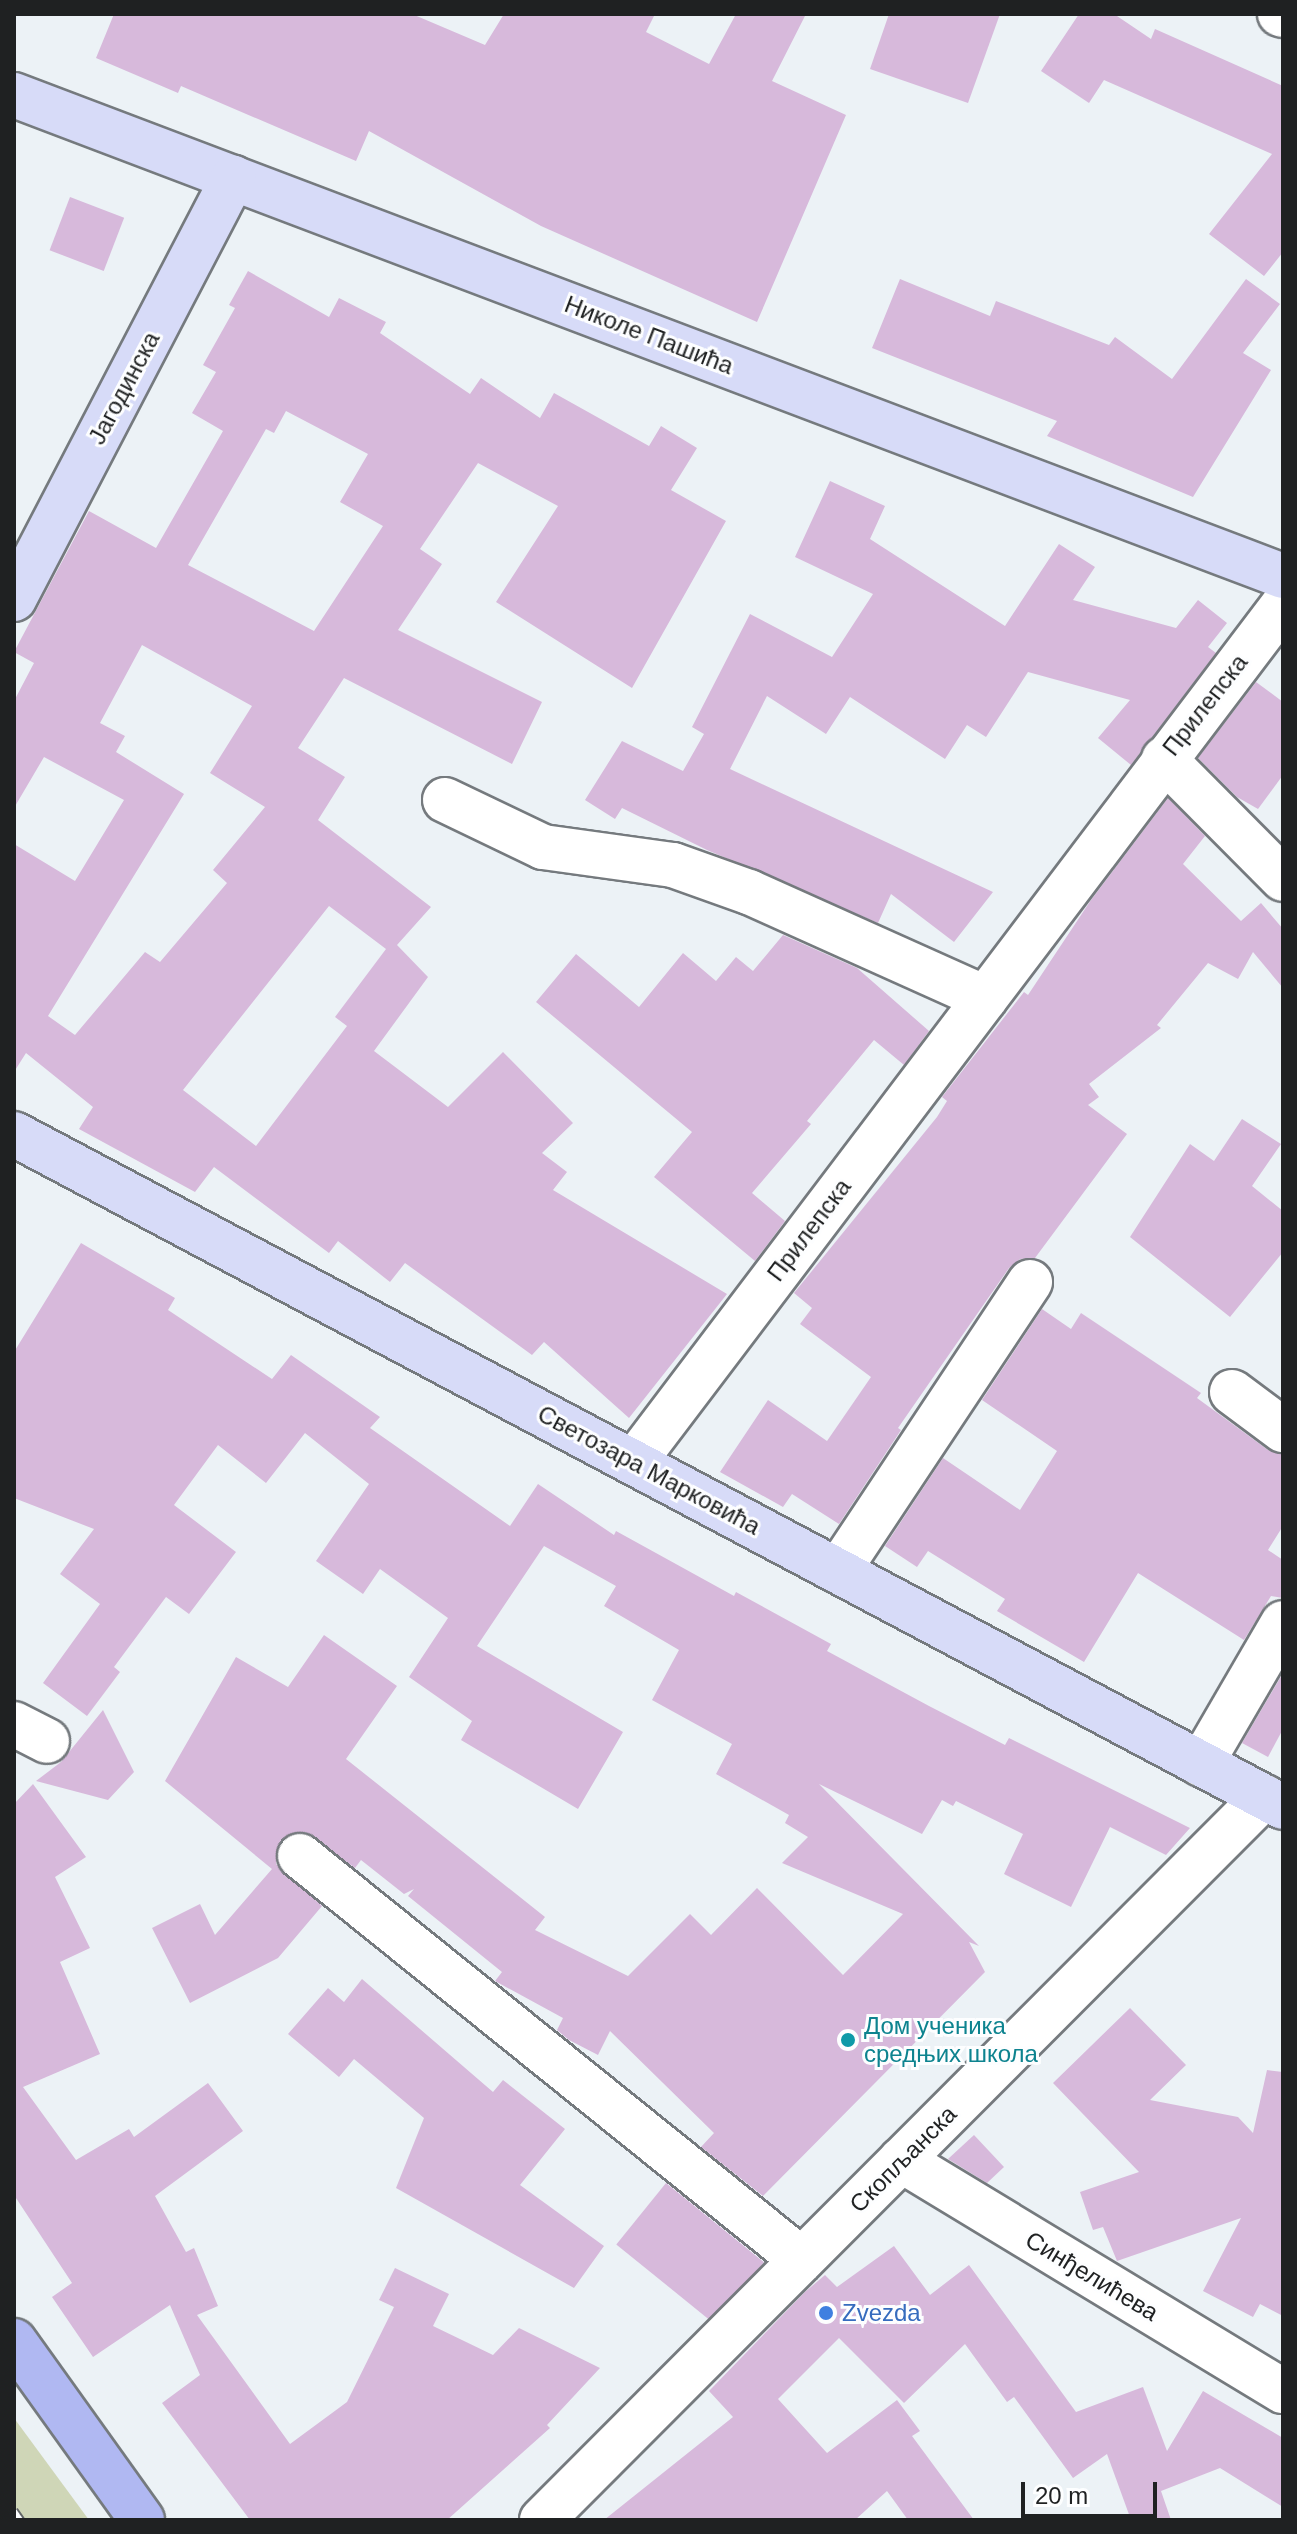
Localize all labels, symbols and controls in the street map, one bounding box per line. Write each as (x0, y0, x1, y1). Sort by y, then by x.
street label: Николе Пашића (561, 290, 737, 380)
street label: Јагодинска (82, 327, 166, 449)
street label: Прилепска (1156, 649, 1254, 761)
street label: Прилепска (761, 1173, 857, 1287)
street label: Светозара Марковића (533, 1399, 765, 1541)
place label: Дом ученика средњих школа (864, 2012, 1038, 2068)
marker: Дом ученика средњих школа (839, 2031, 857, 2049)
street label: Скопљанска (844, 2100, 962, 2218)
street label: Синђелићева (1020, 2225, 1164, 2327)
place label: Zvezda (842, 2299, 921, 2327)
marker: Zvezda (817, 2304, 835, 2322)
scale bar (1025, 2466, 1161, 2516)
text: 20 m (1035, 2482, 1088, 2509)

